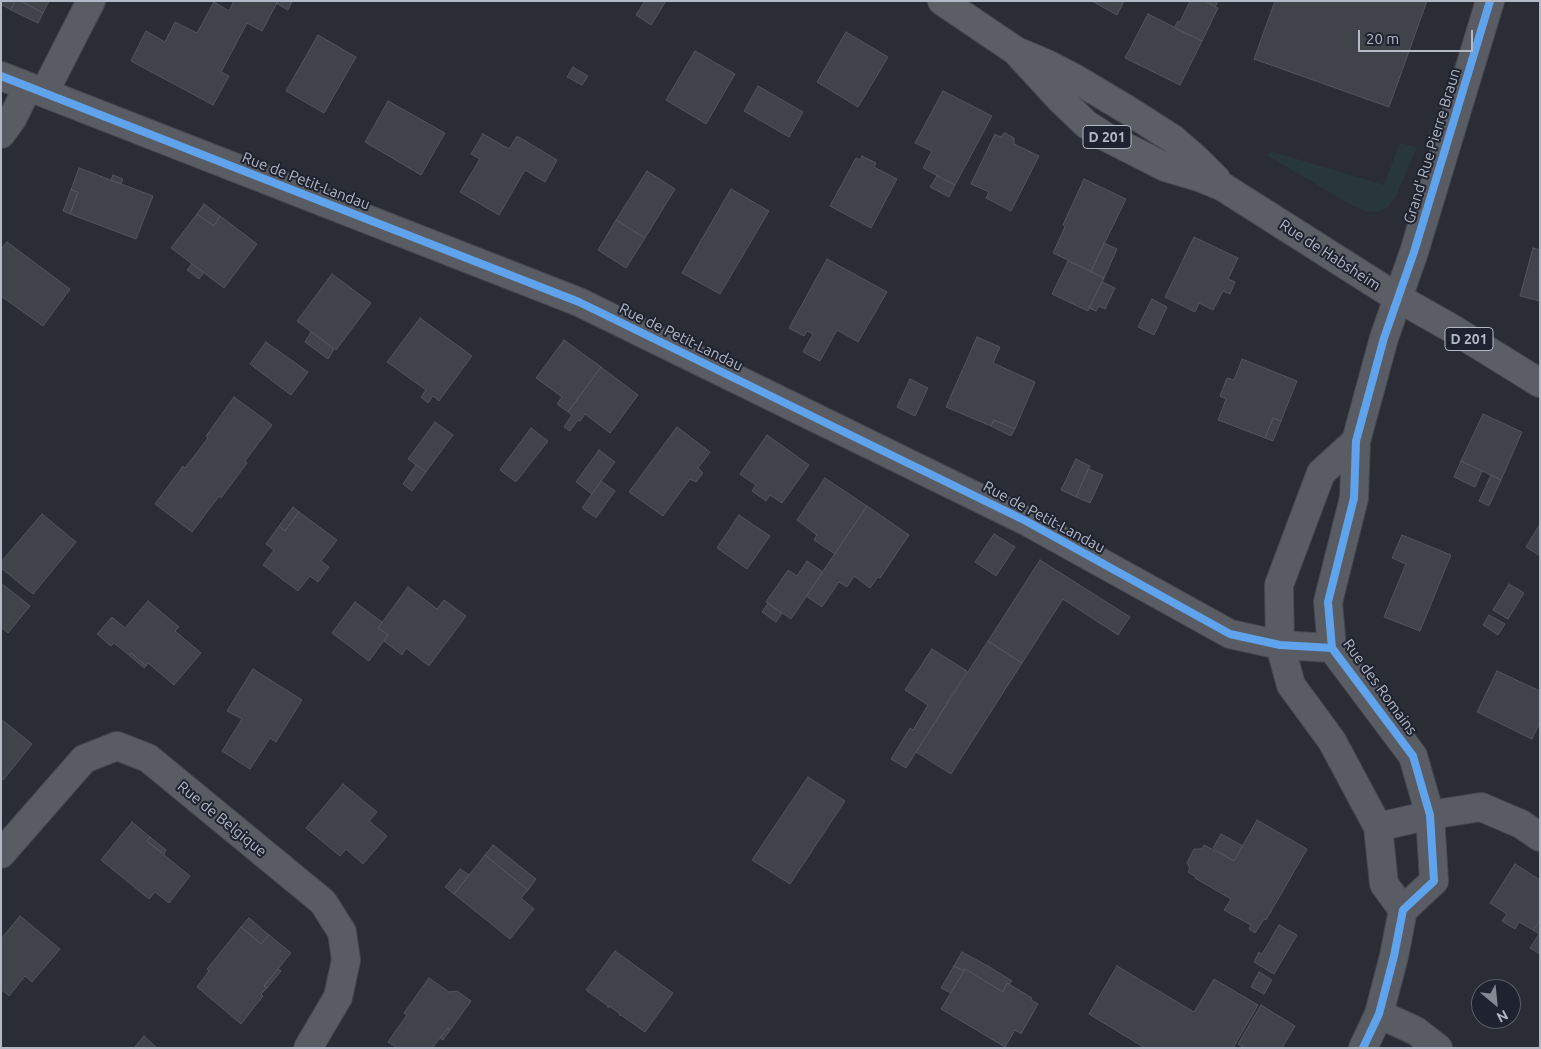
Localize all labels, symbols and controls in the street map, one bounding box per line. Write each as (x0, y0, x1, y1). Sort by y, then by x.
scale bar (1361, 20, 1476, 52)
text: 20 m (1366, 30, 1399, 47)
street label: Grand' Rue Pierre Braun (1400, 66, 1464, 226)
road number: D 201 (1083, 125, 1131, 148)
street label: Rue de Petit-Landau (240, 148, 372, 214)
street label: Rue de Habsheim (1276, 216, 1384, 294)
street label: Rue de Petit-Landau (616, 299, 746, 375)
road number: D 201 (1445, 328, 1493, 350)
street label: Rue de Petit-Landau (980, 477, 1108, 557)
street label: Rue des Romains (1339, 636, 1421, 738)
street label: Rue de Belgique (174, 777, 270, 861)
north arrow (1471, 979, 1521, 1029)
text: N (1494, 1007, 1511, 1026)

